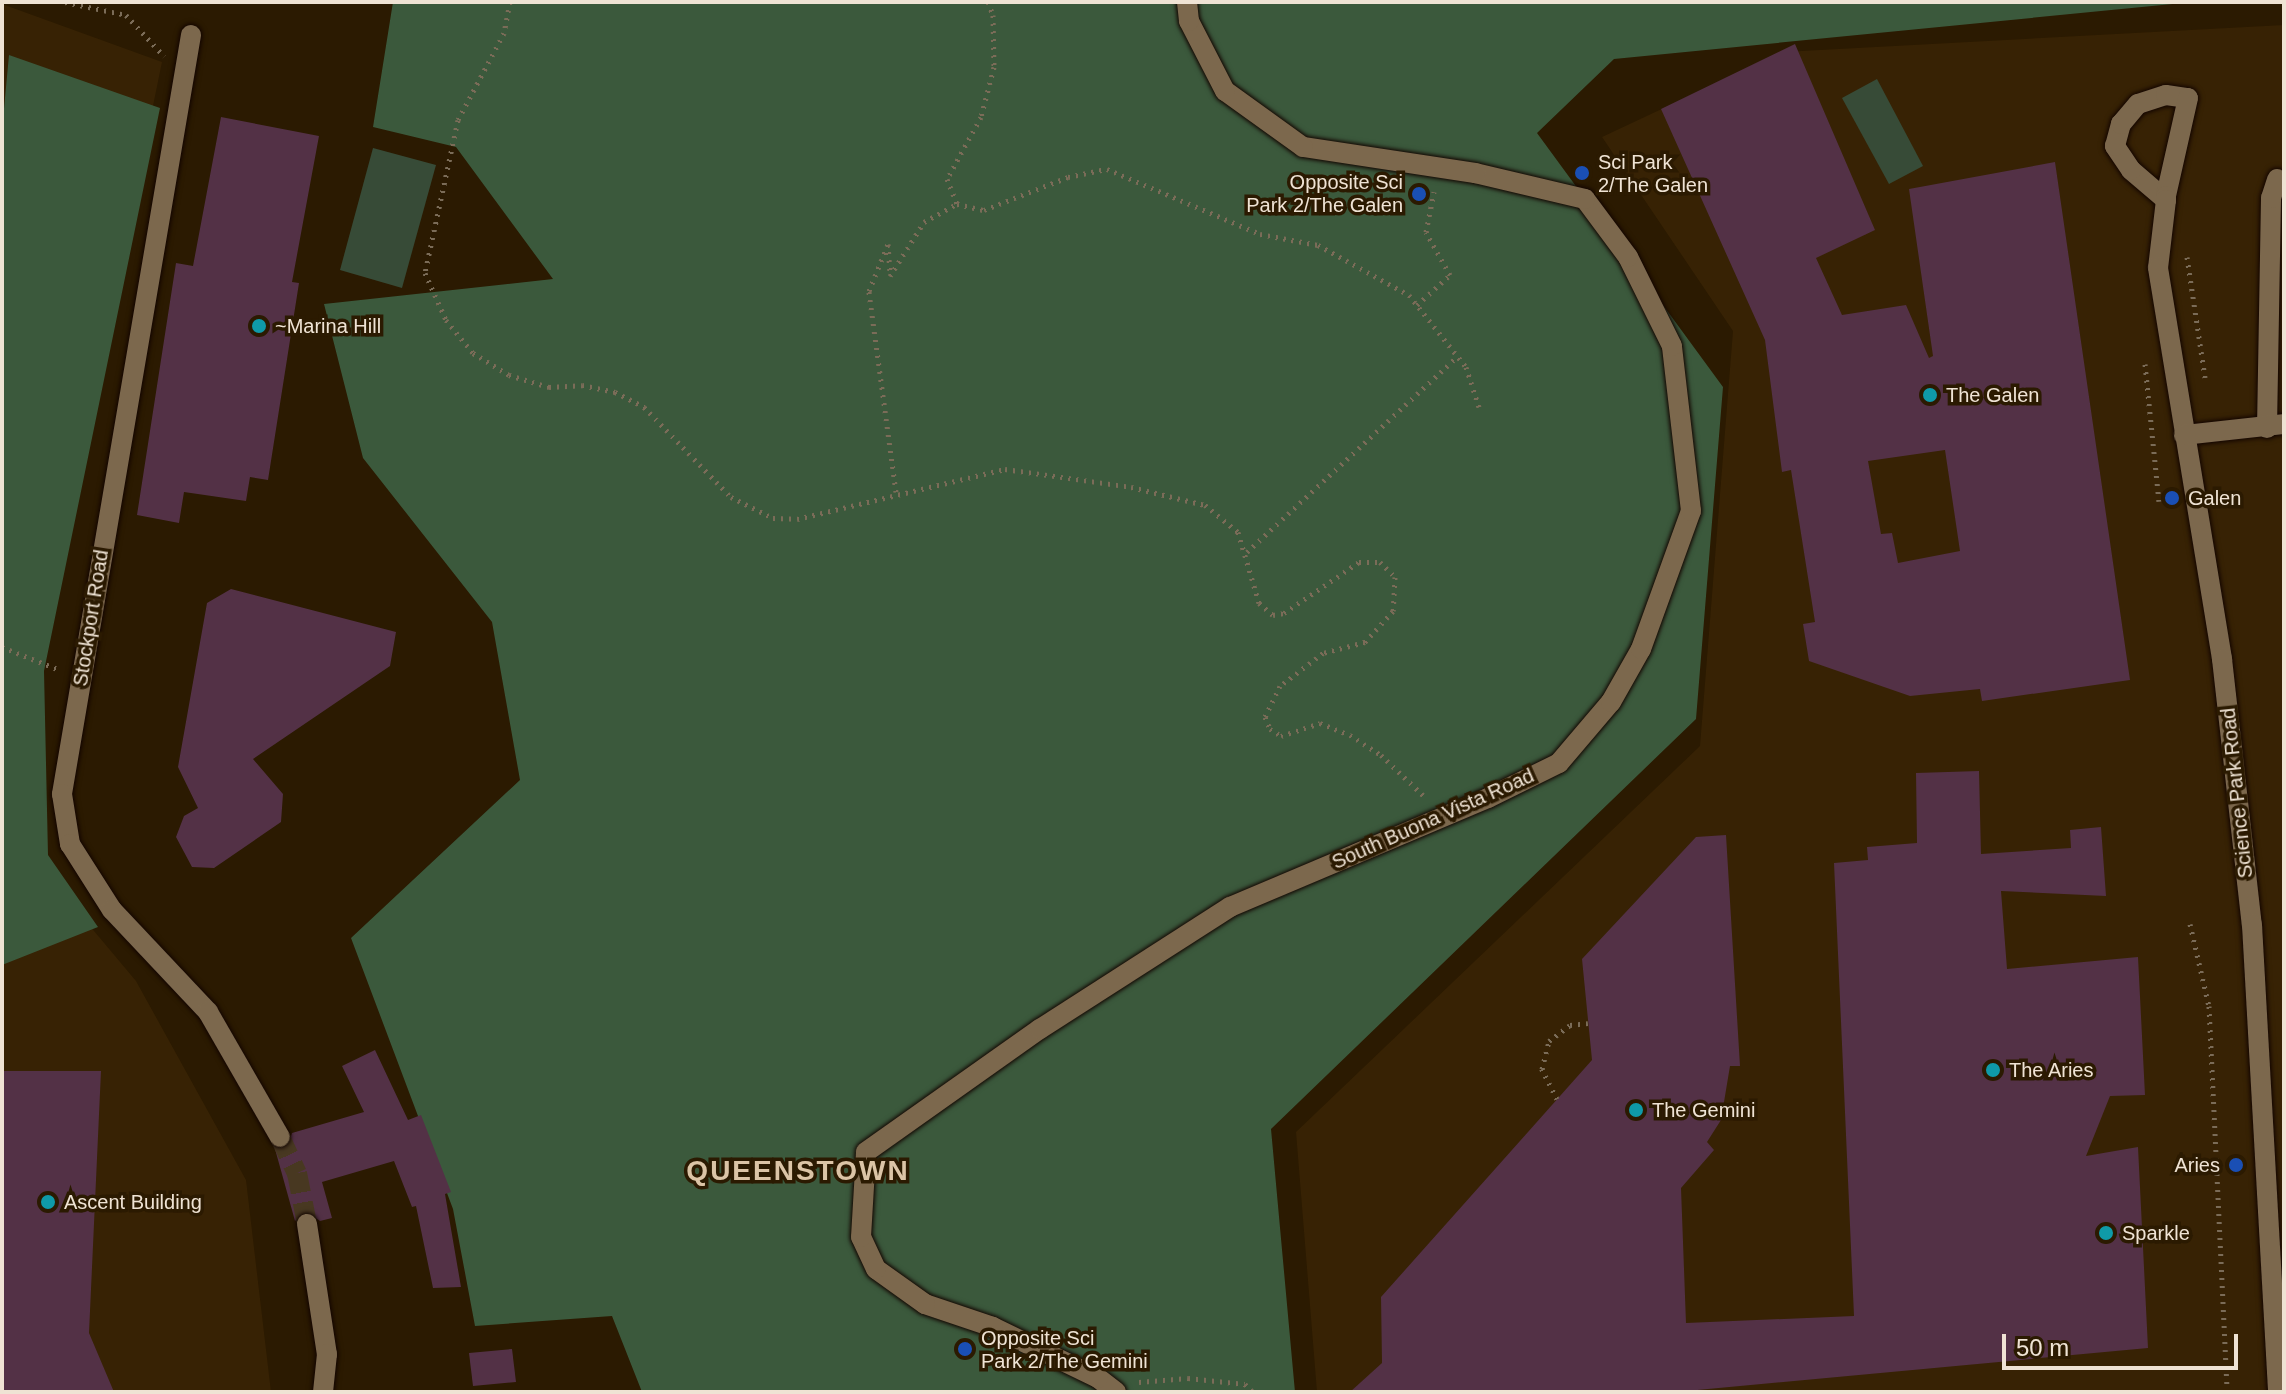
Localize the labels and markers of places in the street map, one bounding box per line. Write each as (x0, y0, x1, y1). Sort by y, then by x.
place label: Sci Park 2/The Galen (1598, 150, 1708, 197)
marker: Sci Park 2/The Galen (1573, 164, 1591, 182)
place label: Opposite Sci Park 2/The Galen (1246, 170, 1403, 217)
marker: Opposite Sci Park 2/The Galen (1410, 185, 1428, 203)
place label: ~Marina Hill (275, 314, 381, 338)
marker: ~Marina Hill (250, 317, 268, 335)
place label: The Galen (1946, 383, 2039, 407)
marker: The Galen (1921, 386, 1939, 404)
place label: Galen (2188, 486, 2241, 510)
marker: Galen (2163, 489, 2181, 507)
place label: The Aries (2009, 1058, 2095, 1082)
marker: The Aries (1984, 1061, 2002, 1079)
place label: The Gemini (1652, 1098, 1755, 1122)
marker: The Gemini (1627, 1101, 1645, 1119)
place label: Aries (2174, 1153, 2220, 1177)
marker: Aries (2227, 1156, 2245, 1174)
place label: Ascent Building (64, 1190, 202, 1214)
marker: Ascent Building (39, 1193, 57, 1211)
place label: Sparkle (2122, 1221, 2190, 1245)
marker: Sparkle (2097, 1224, 2115, 1242)
place label: Opposite Sci Park 2/The Gemini (981, 1326, 1148, 1373)
marker: Opposite Sci Park 2/The Gemini (956, 1340, 974, 1358)

